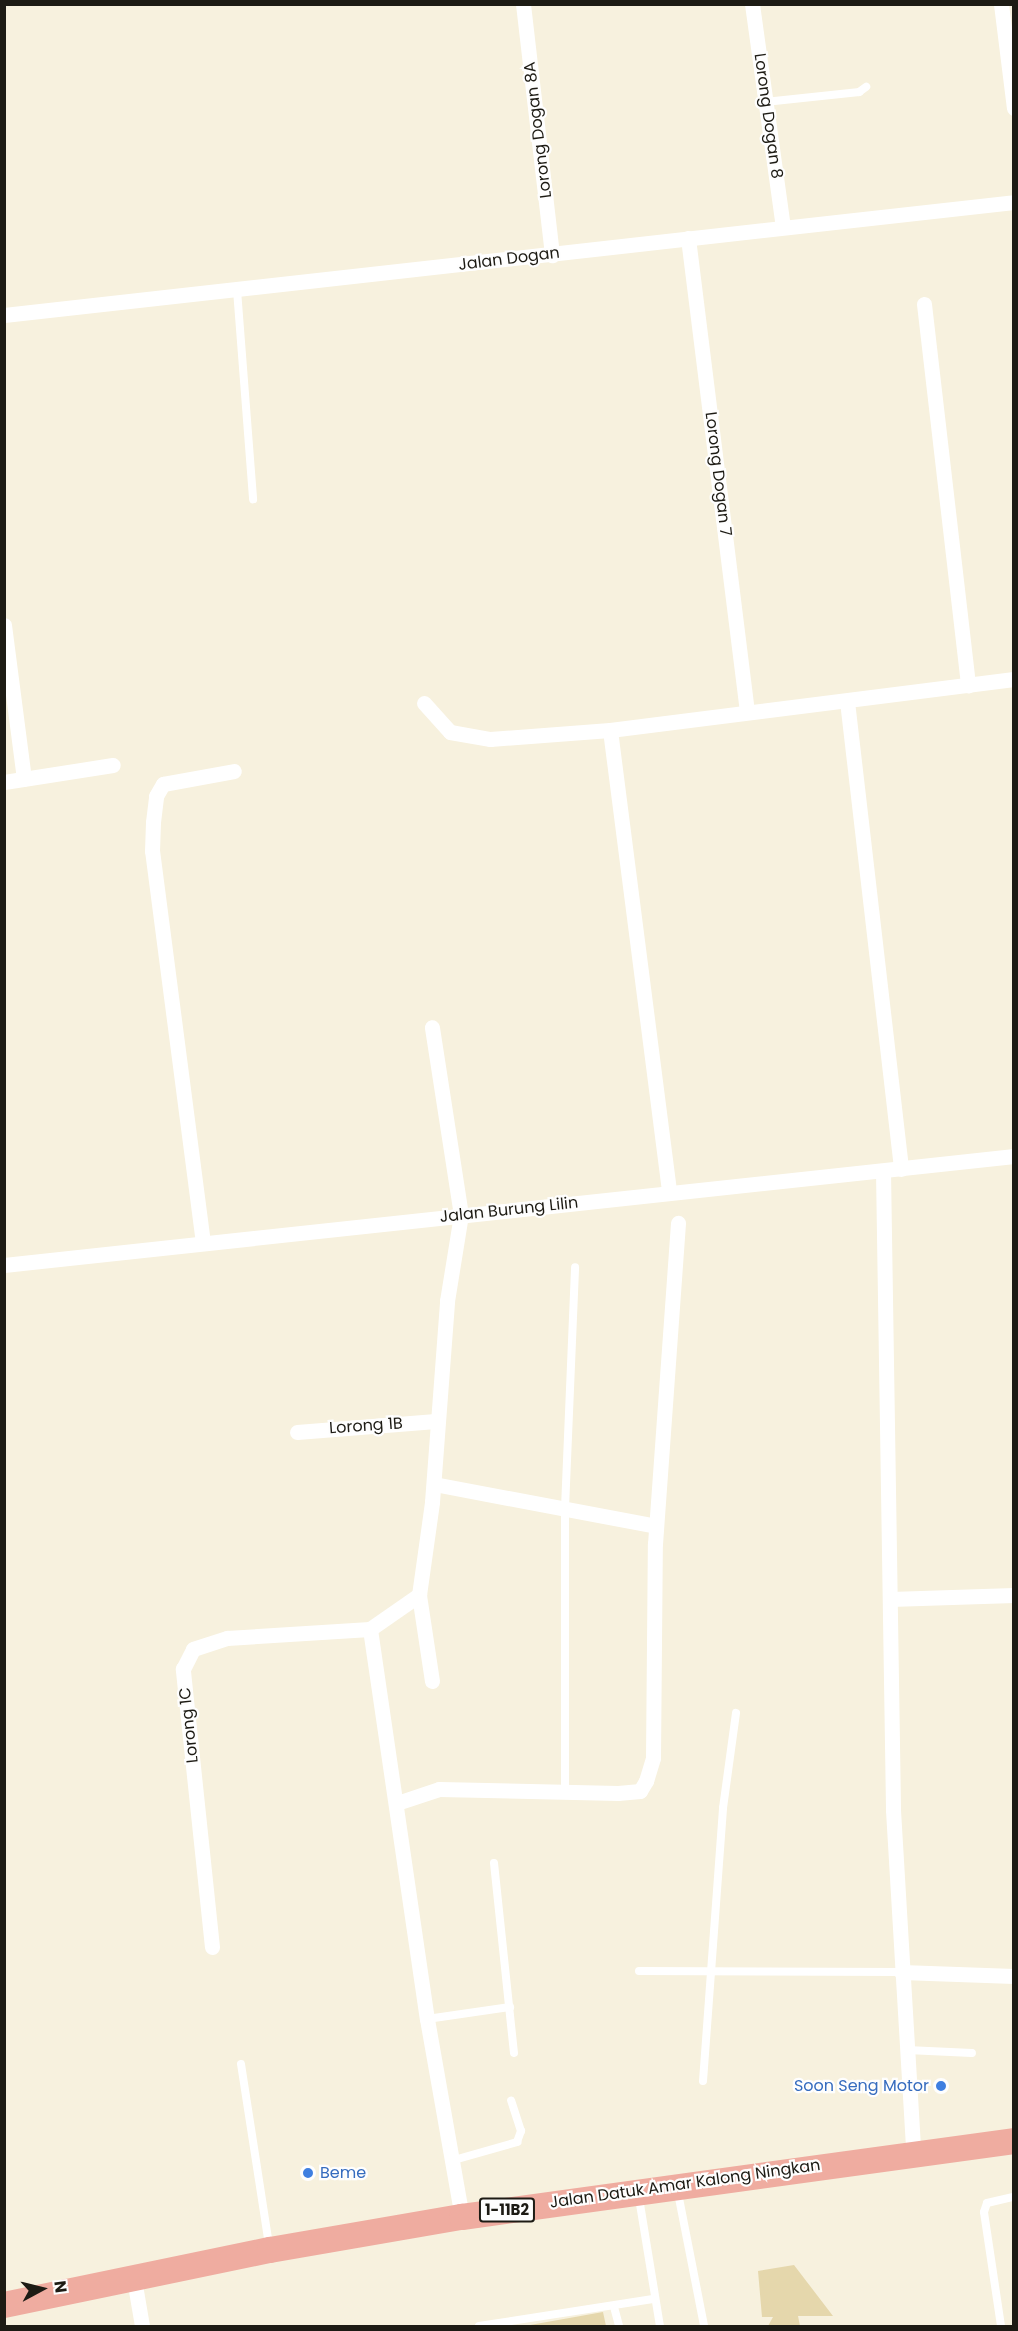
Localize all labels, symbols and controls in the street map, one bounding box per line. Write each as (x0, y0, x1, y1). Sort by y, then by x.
street label: Lorong Dogan 8 (750, 52, 786, 180)
street label: Lorong Dogan 8A (520, 61, 556, 199)
street label: Jalan Dogan (457, 243, 561, 275)
street label: Lorong Dogan 7 (701, 411, 735, 537)
street label: Jalan Burung Lilin (439, 1193, 579, 1227)
street label: Lorong 1B (329, 1414, 403, 1438)
street label: Lorong 1C (175, 1686, 203, 1764)
place label: Soon Seng Motor (794, 2076, 929, 2096)
marker: Soon Seng Motor (934, 2079, 948, 2093)
street label: Jalan Datuk Amar Kalong Ningkan (548, 2155, 822, 2213)
place label: Beme (320, 2163, 366, 2183)
marker: Beme (301, 2166, 315, 2180)
road number: 1-11B2 (478, 2198, 536, 2222)
north arrow (12, 2259, 72, 2319)
text: N (48, 2279, 73, 2294)

